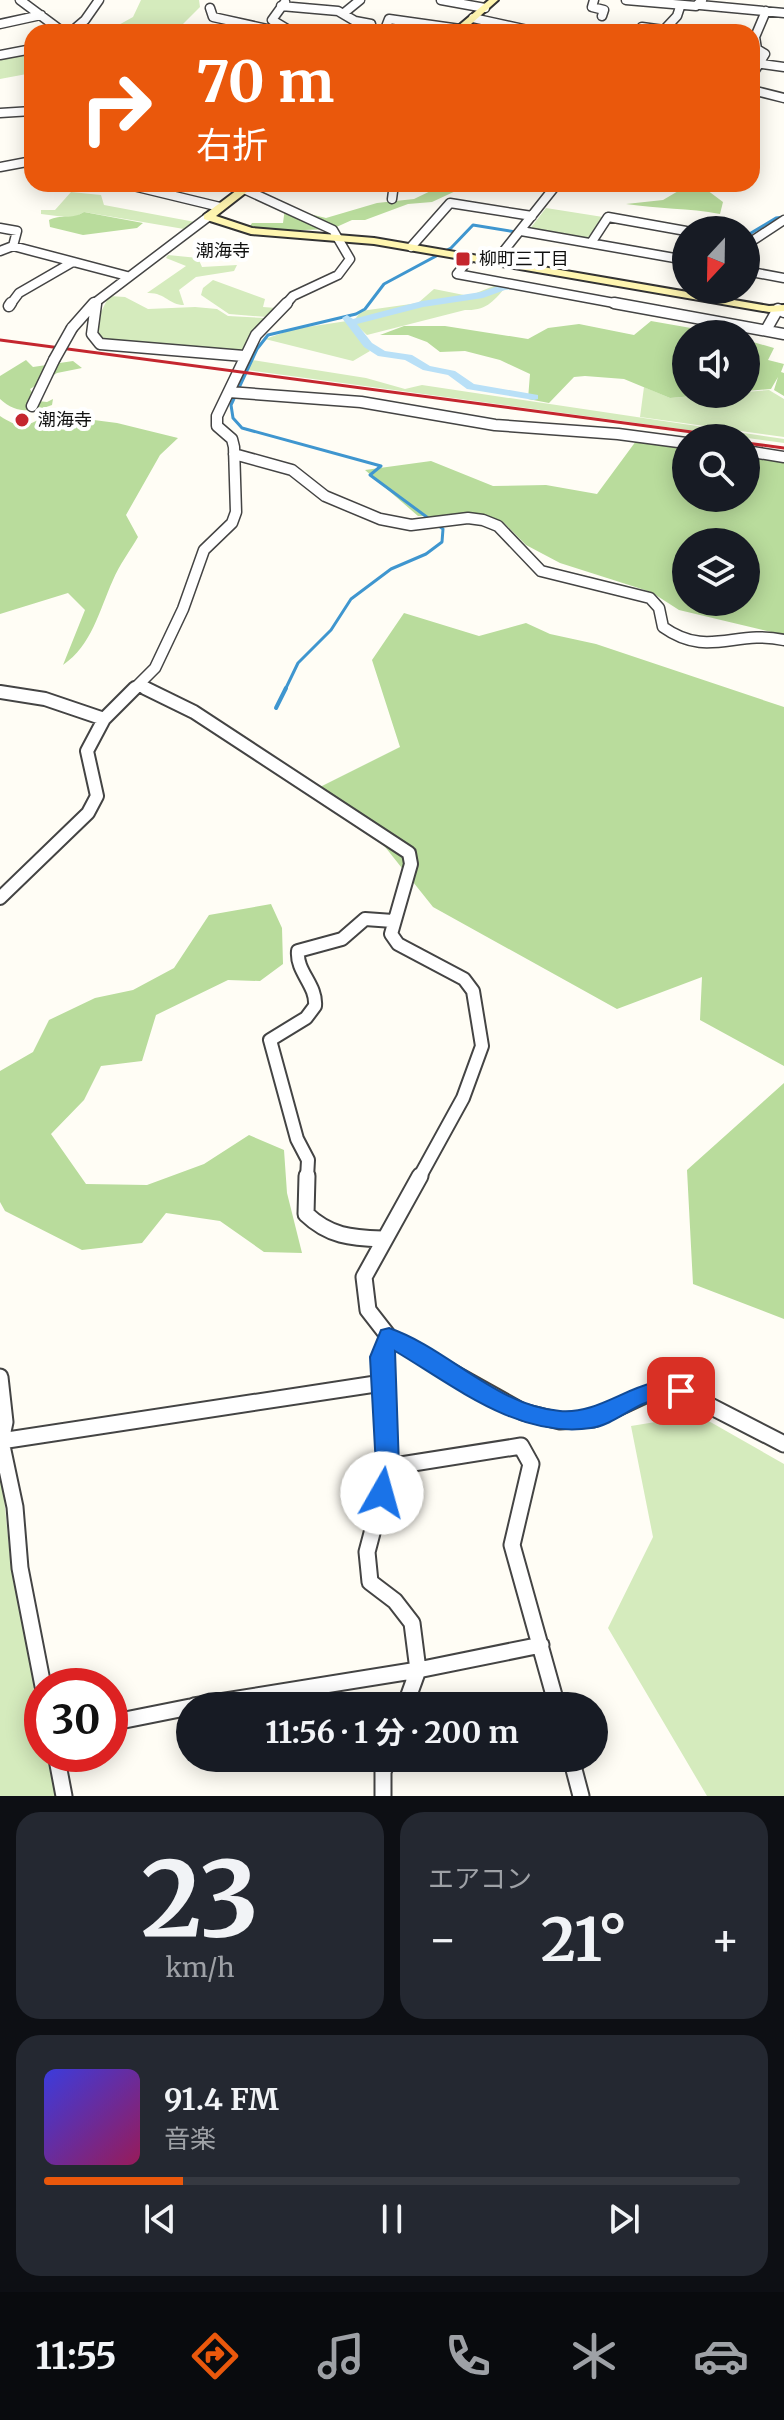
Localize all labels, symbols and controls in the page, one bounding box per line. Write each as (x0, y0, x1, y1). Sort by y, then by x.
text: 70 m (196, 47, 334, 117)
icon: right (64, 56, 168, 160)
text: 右折 (196, 123, 268, 168)
north arrow (672, 216, 760, 304)
map controls (672, 216, 760, 616)
district label: 潮海寺 (196, 239, 250, 262)
place label: 柳町三丁目 (479, 247, 569, 270)
marker: 柳町三丁目 (454, 250, 472, 268)
button: sound (672, 320, 760, 408)
place label: 潮海寺 (38, 408, 92, 431)
marker: 潮海寺 (13, 411, 31, 429)
button: search (672, 424, 760, 512)
button: layers (672, 528, 760, 616)
pin (647, 1357, 715, 1425)
icon: arrive (659, 1369, 703, 1413)
position arrow (340, 1451, 424, 1535)
speed limit sign: 30 (24, 1668, 128, 1772)
text: 11:56 · 1 分 · 200 m (265, 1713, 519, 1751)
text: 23 (141, 1834, 259, 1964)
text: エアコン (428, 1862, 532, 1895)
text: 21° (541, 1902, 627, 1977)
text: − (428, 1912, 457, 1967)
text: + (711, 1912, 740, 1967)
text: km/h (166, 1951, 234, 1984)
text: 91.4 FM (164, 2080, 279, 2118)
text: 音楽 (164, 2122, 216, 2155)
icon: previous (138, 2197, 182, 2241)
icon: pause (370, 2197, 414, 2241)
icon: next (602, 2197, 646, 2241)
icon: directions (187, 2328, 243, 2384)
icon: music (313, 2328, 369, 2384)
icon: phone (440, 2328, 496, 2384)
icon: climate (566, 2328, 622, 2384)
icon: car (693, 2328, 749, 2384)
text: 11:55 (35, 2334, 117, 2379)

